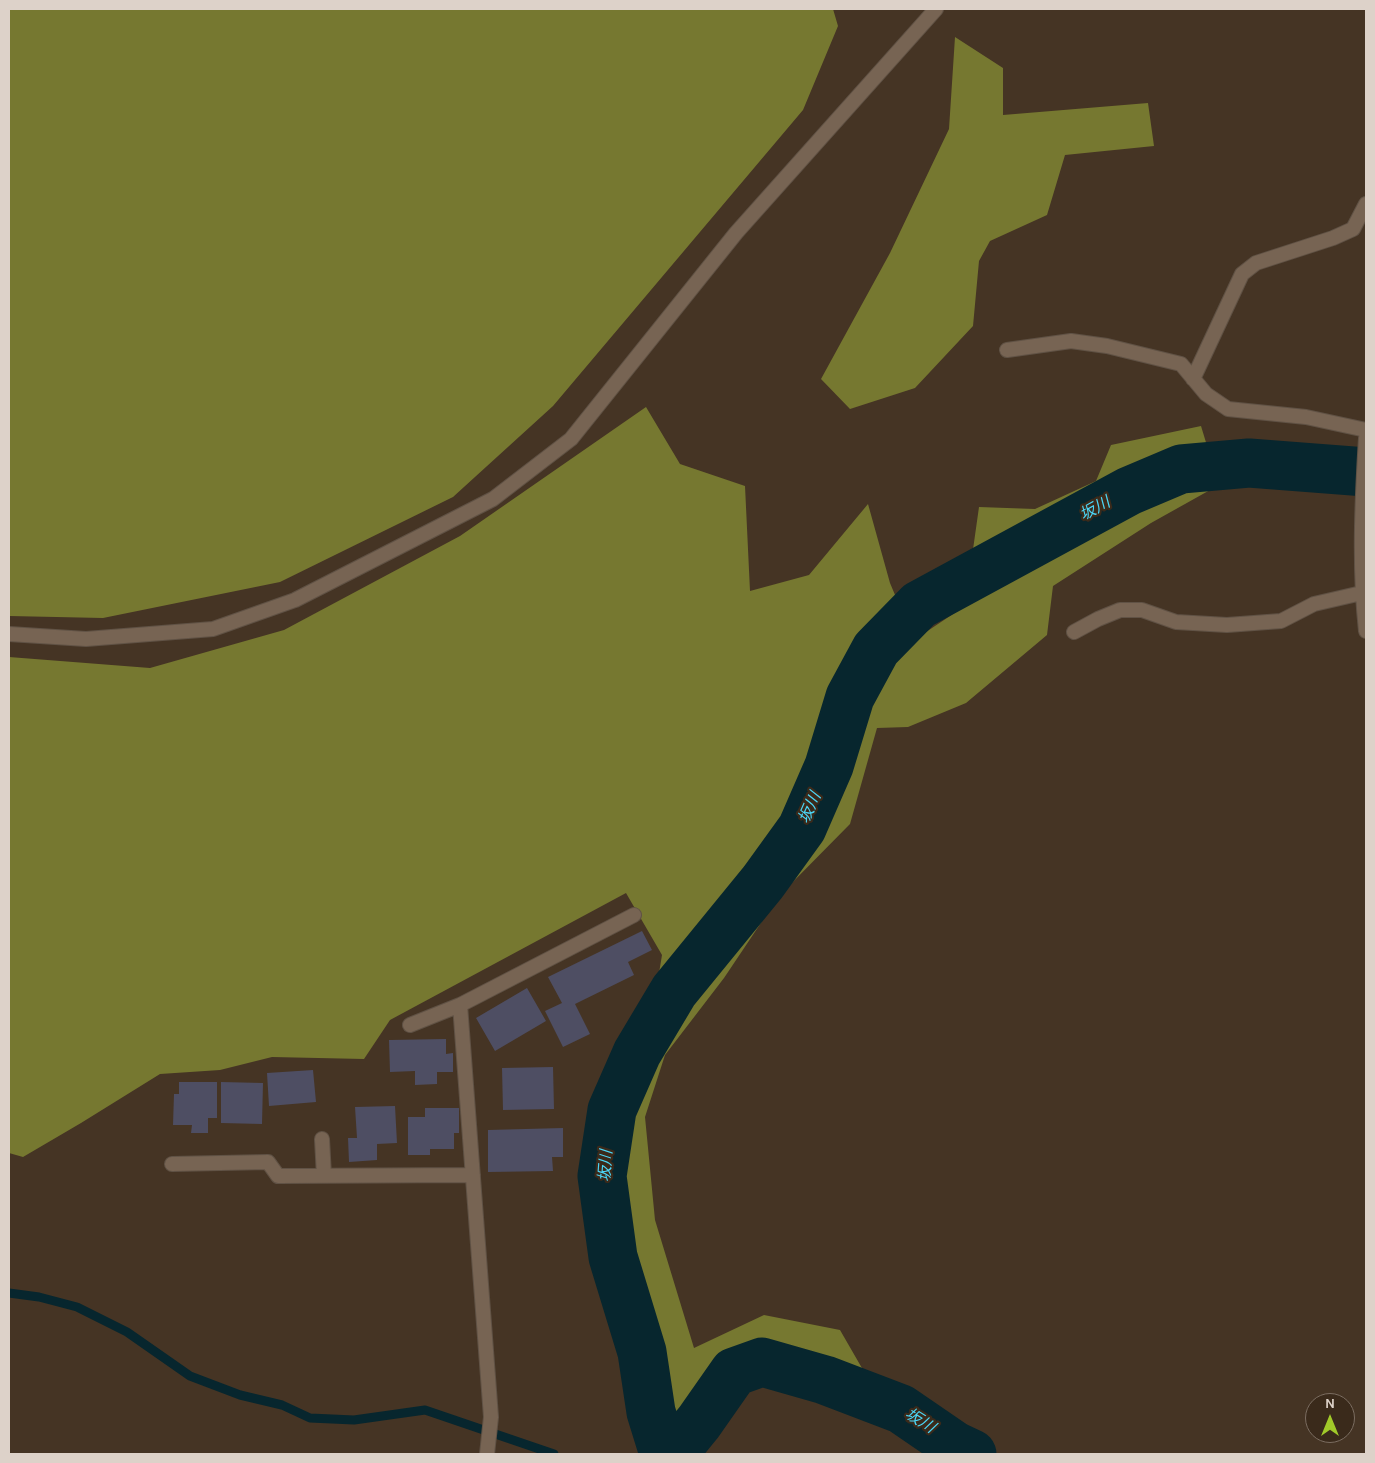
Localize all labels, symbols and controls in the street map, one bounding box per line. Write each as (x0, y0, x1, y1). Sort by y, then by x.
water label: 坂川 (1076, 493, 1114, 525)
water label: 坂川 (795, 789, 825, 827)
water label: 坂川 (595, 1149, 617, 1183)
north arrow (1305, 1393, 1355, 1443)
text: N (1325, 1395, 1335, 1412)
water label: 坂川 (901, 1404, 939, 1438)

